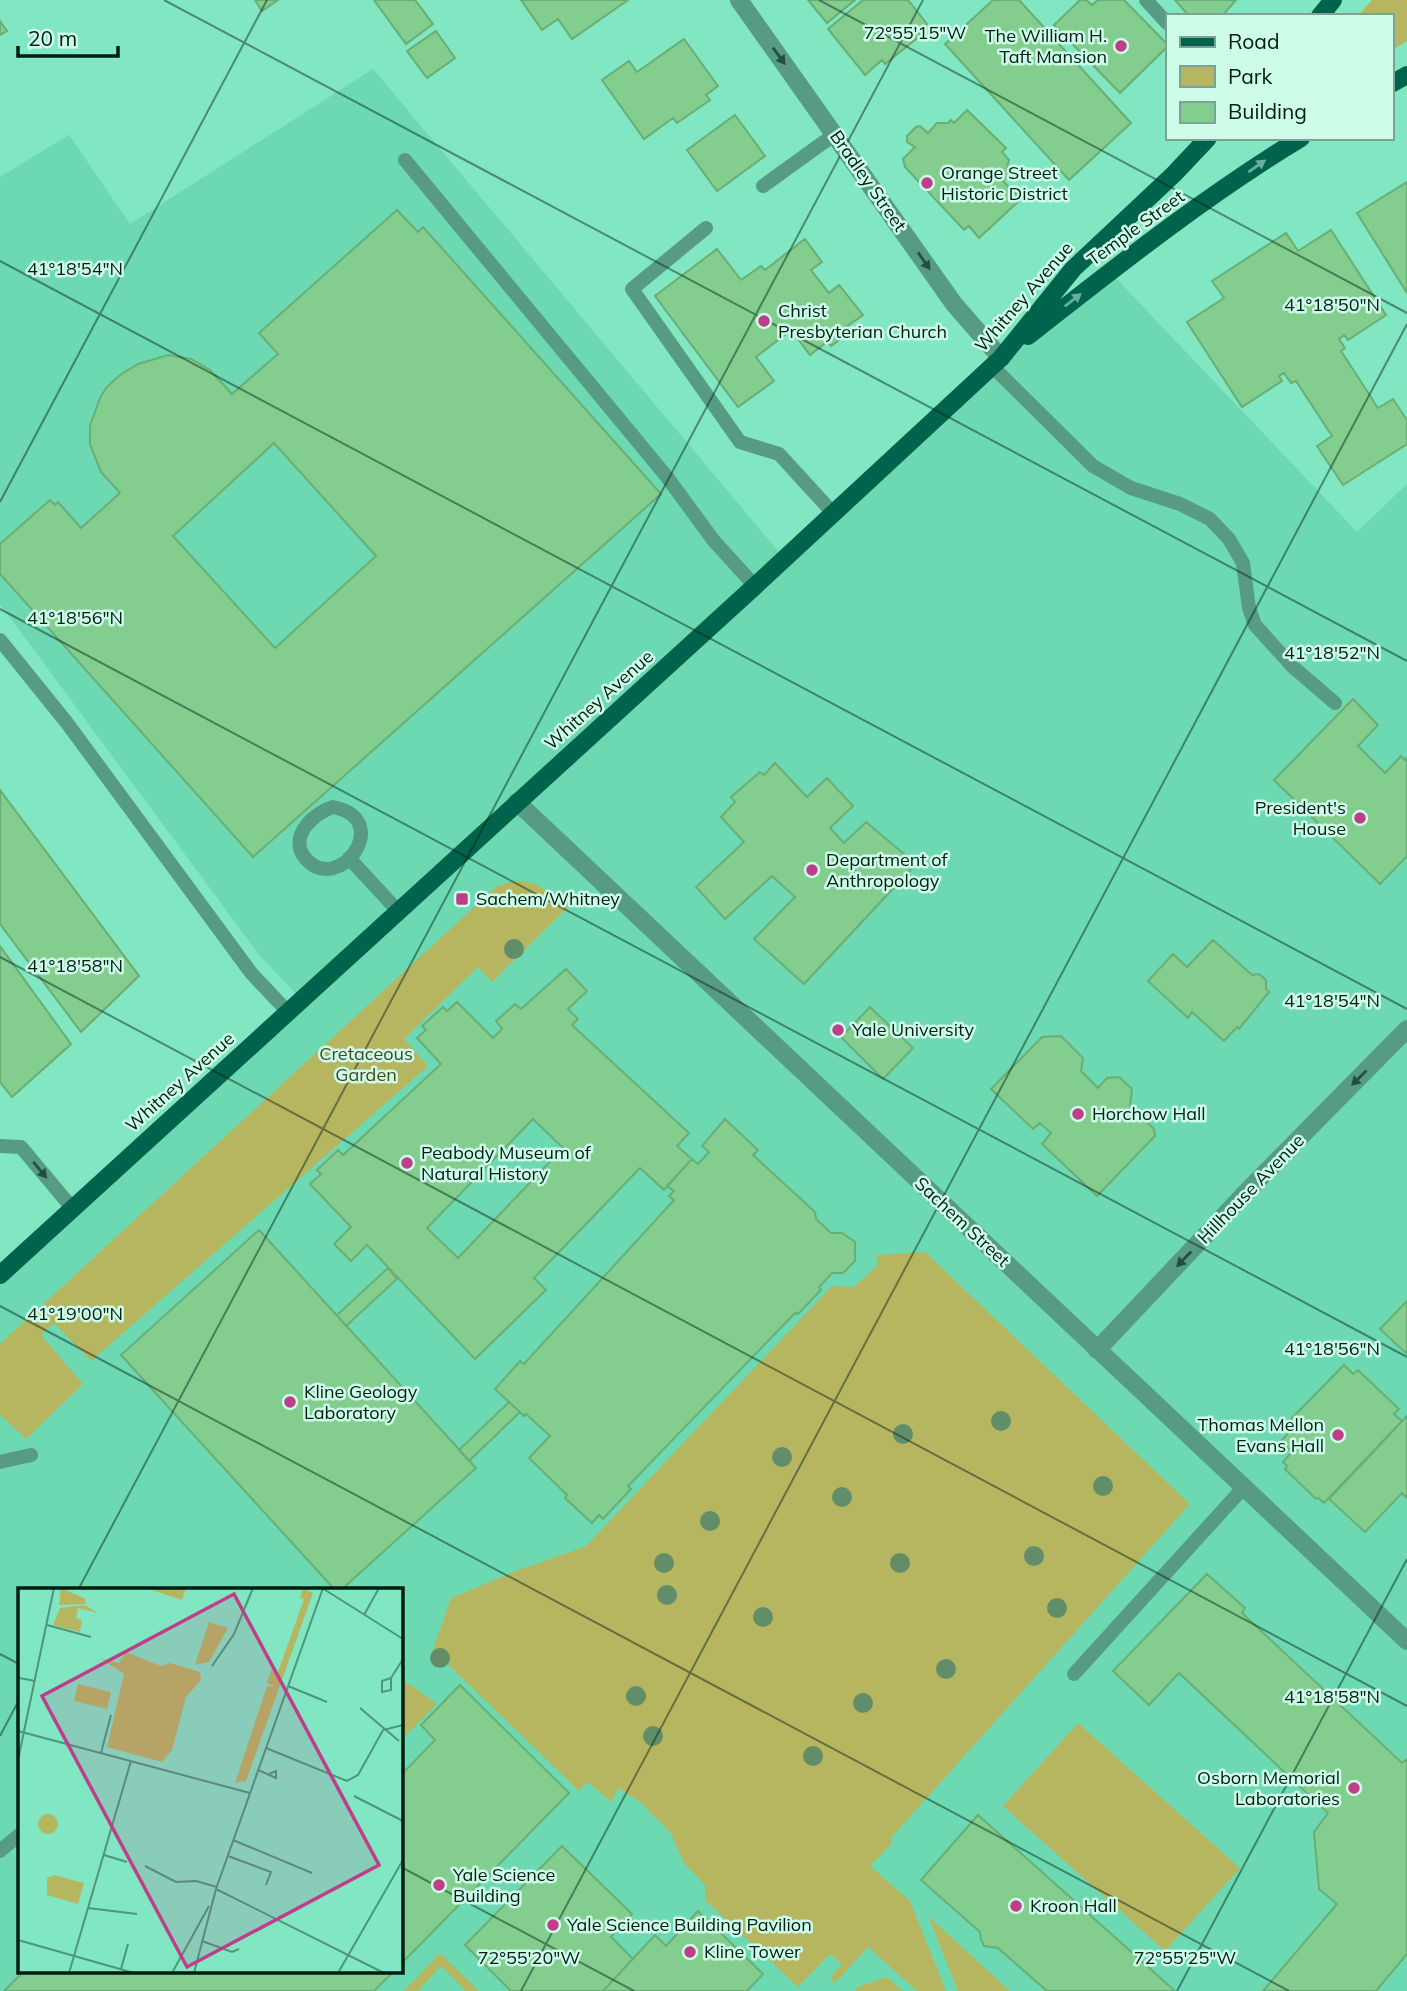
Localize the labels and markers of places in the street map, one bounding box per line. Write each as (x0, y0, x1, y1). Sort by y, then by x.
place label: The William H. Taft Mansion (985, 24, 1107, 68)
marker: The William H. Taft Mansion (1113, 38, 1129, 54)
place label: Orange Street Historic District (941, 161, 1068, 205)
marker: Orange Street Historic District (919, 175, 935, 191)
place label: Christ Presbyterian Church (778, 299, 947, 343)
marker: Christ Presbyterian Church (756, 313, 772, 329)
place label: President's House (1255, 796, 1346, 840)
marker: President's House (1352, 810, 1368, 826)
place label: Department of Anthropology (826, 848, 948, 892)
marker: Department of Anthropology (804, 862, 820, 878)
place label: Sachem/Whitney (476, 887, 620, 910)
marker: Sachem/Whitney (454, 891, 470, 907)
place label: Yale University (851, 1018, 974, 1041)
marker: Yale University (830, 1022, 846, 1038)
place label: Horchow Hall (1092, 1102, 1206, 1125)
marker: Horchow Hall (1070, 1106, 1086, 1122)
place label: Peabody Museum of Natural History (421, 1141, 592, 1185)
marker: Peabody Museum of Natural History (399, 1155, 415, 1171)
place label: Kline Geology Laboratory (304, 1380, 418, 1424)
marker: Kline Geology Laboratory (282, 1394, 298, 1410)
place label: Thomas Mellon Evans Hall (1197, 1413, 1324, 1457)
marker: Thomas Mellon Evans Hall (1330, 1427, 1346, 1443)
place label: Osborn Memorial Laboratories (1197, 1766, 1340, 1810)
marker: Osborn Memorial Laboratories (1346, 1780, 1362, 1796)
place label: Yale Science Building (452, 1863, 555, 1907)
marker: Yale Science Building (431, 1877, 447, 1893)
place label: Kroon Hall (1030, 1894, 1117, 1917)
marker: Kroon Hall (1008, 1898, 1024, 1914)
place label: Yale Science Building Pavilion (566, 1913, 812, 1936)
marker: Yale Science Building Pavilion (545, 1917, 561, 1933)
place label: Kline Tower (704, 1940, 801, 1963)
marker: Kline Tower (682, 1944, 698, 1960)

